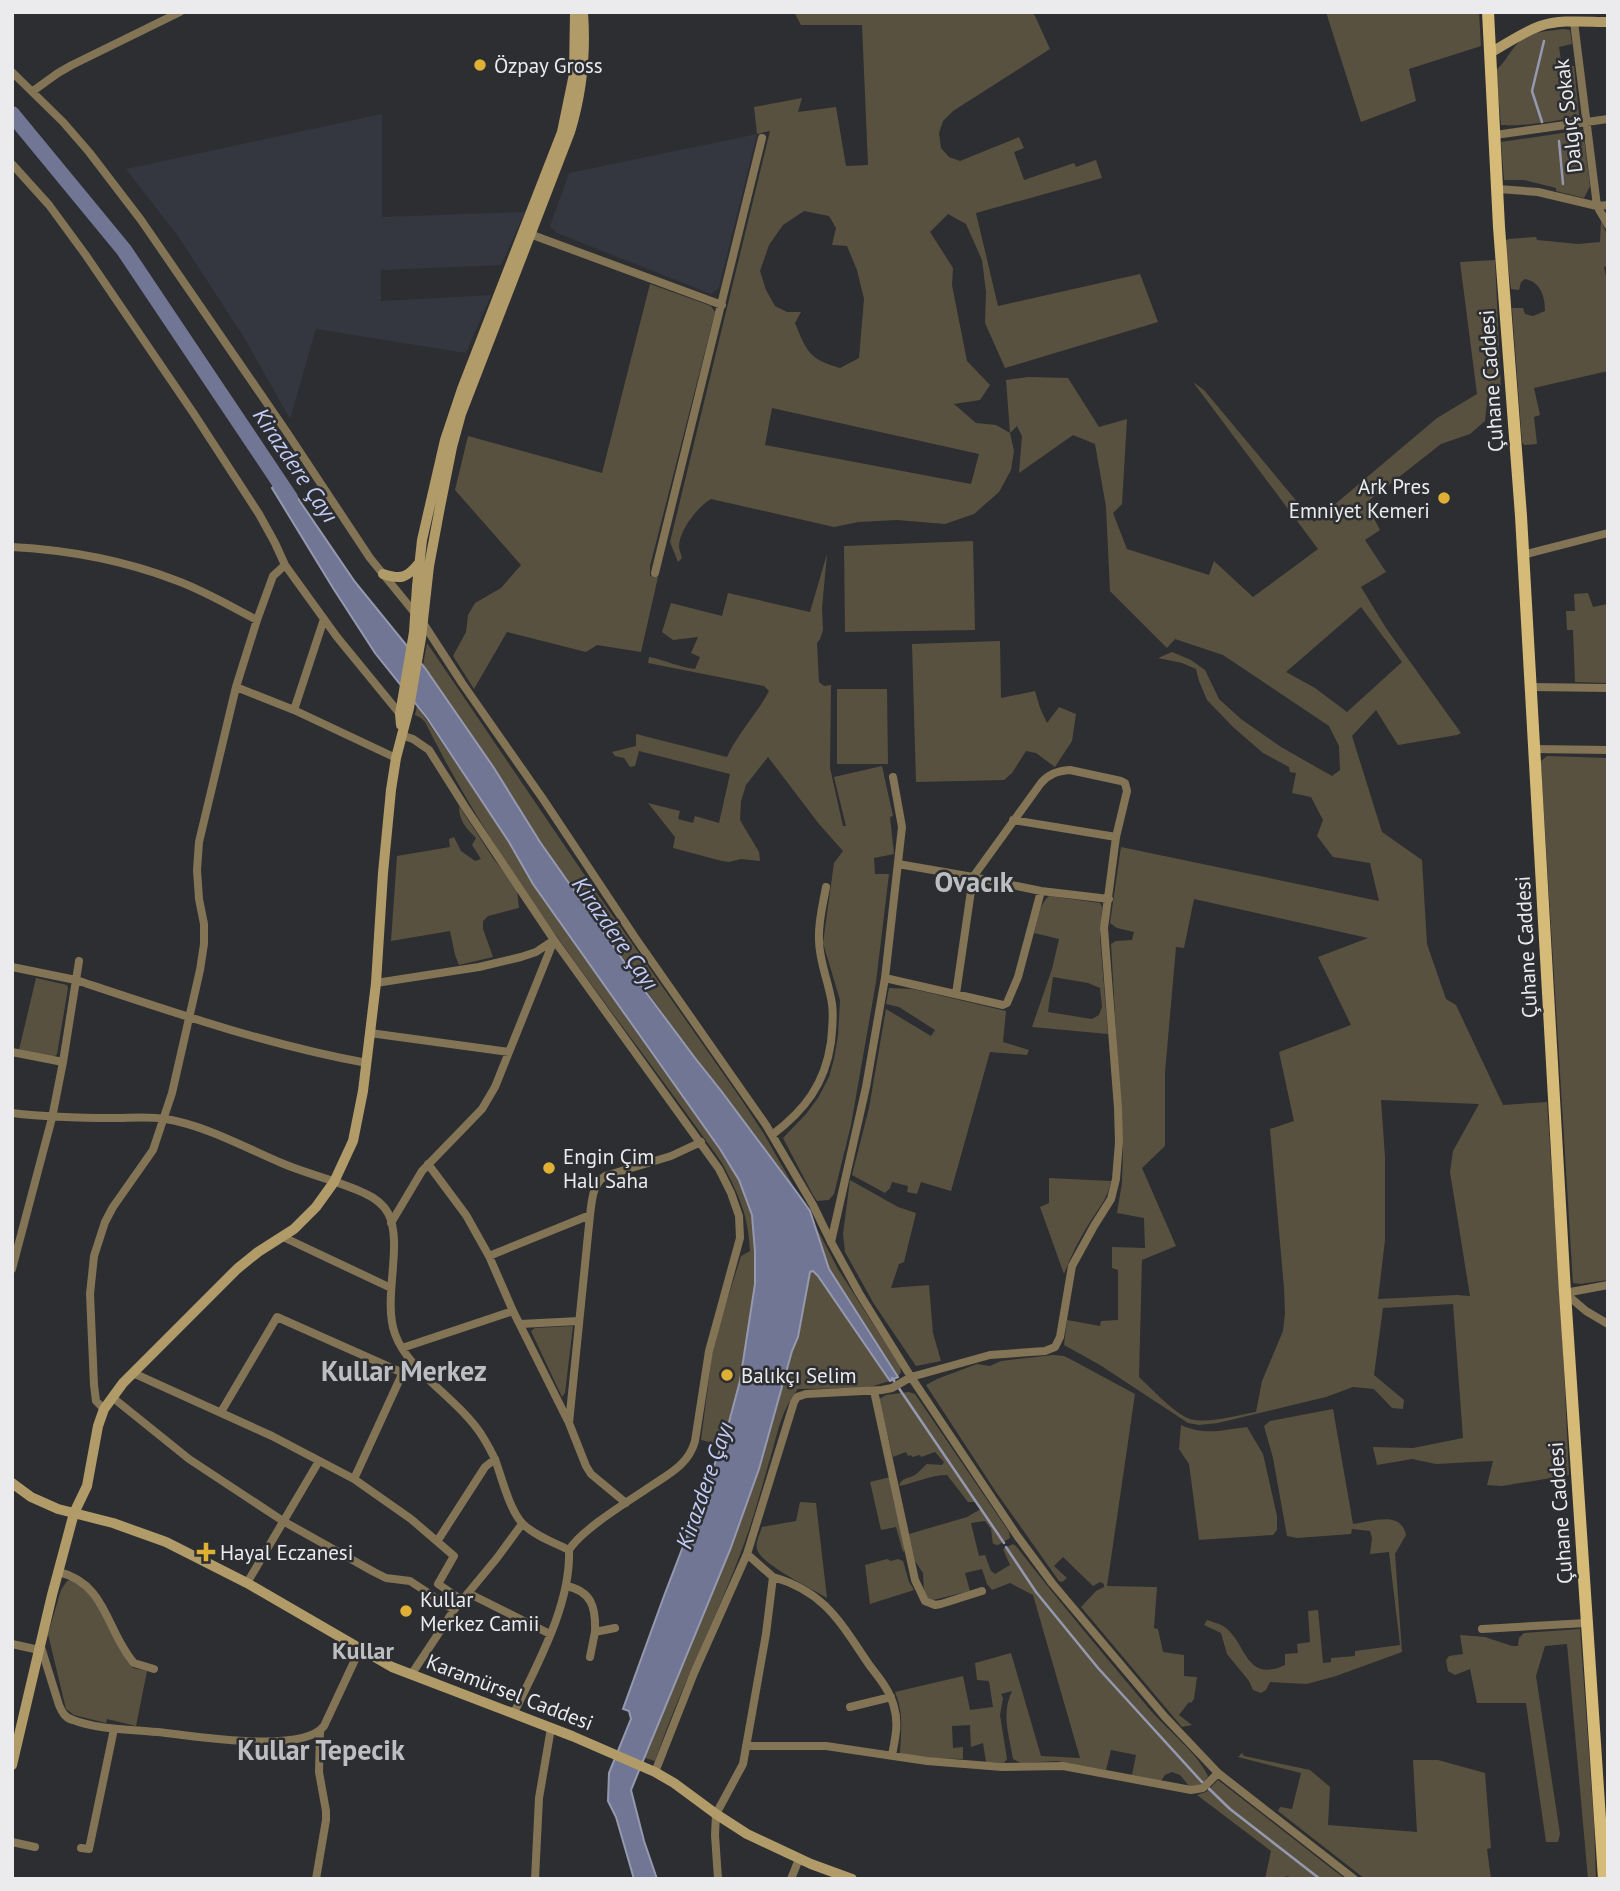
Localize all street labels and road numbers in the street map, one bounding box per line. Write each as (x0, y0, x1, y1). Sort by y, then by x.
street label: Dalgıç Sokak (1548, 57, 1588, 175)
street label: Çuhane Caddesi (1473, 309, 1509, 453)
street label: Çuhane Caddesi (1509, 875, 1543, 1019)
street label: Çuhane Caddesi (1542, 1441, 1578, 1585)
street label: Karamürsel Caddesi (423, 1648, 597, 1736)

